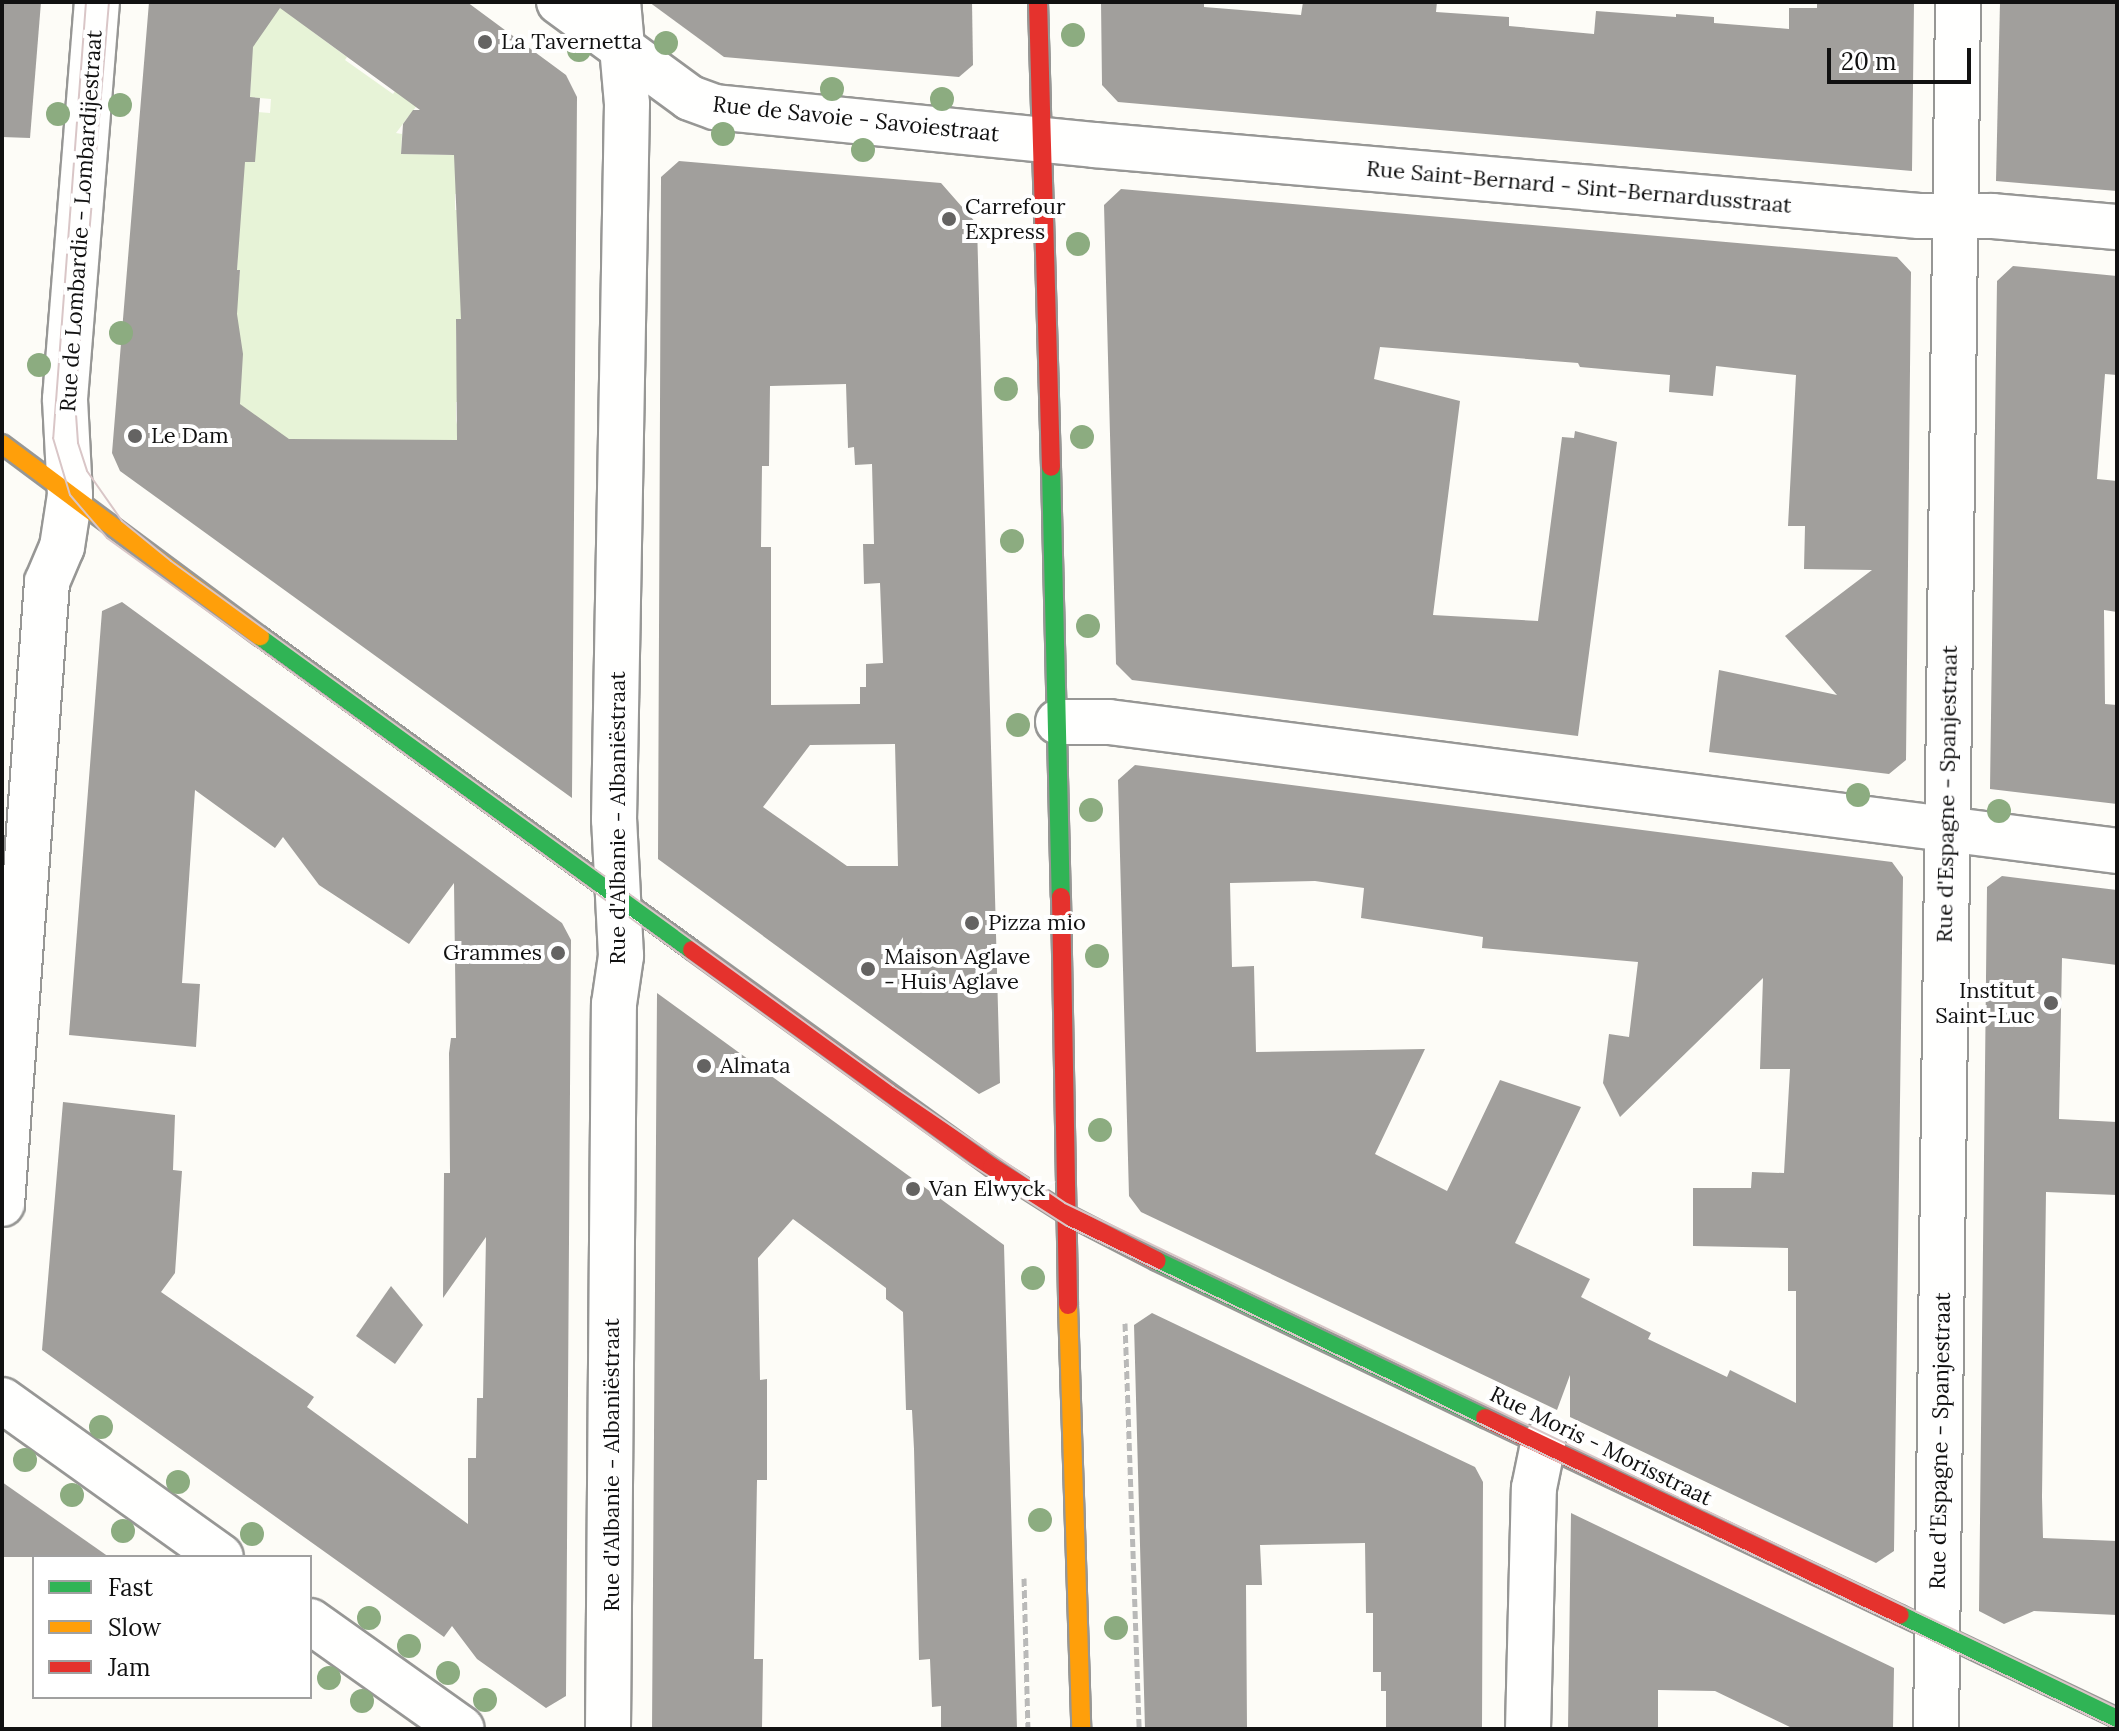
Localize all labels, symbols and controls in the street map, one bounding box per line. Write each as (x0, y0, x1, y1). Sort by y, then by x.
street label: Rue de Lombardie - Lombardijestraat (54, 29, 108, 413)
place label: La Tavernetta (501, 29, 642, 55)
scale bar (1831, 32, 1975, 82)
marker: La Tavernetta (476, 33, 494, 51)
text: 20 m (1841, 46, 1897, 77)
street label: Rue de Savoie - Savoiestraat (711, 91, 1001, 147)
street label: Rue Saint-Bernard - Sint-Bernardusstraat (1365, 155, 1793, 219)
place label: Carrefour Express (965, 193, 1065, 244)
marker: Carrefour Express (940, 210, 958, 228)
place label: Le Dam (151, 423, 229, 449)
marker: Le Dam (126, 427, 144, 445)
street label: Rue d'Espagne - Spanjestraat (1931, 645, 1963, 943)
street label: Rue d'Albanie - Albaniëstraat (605, 671, 631, 965)
place label: Pizza mio (988, 910, 1086, 936)
marker: Pizza mio (963, 914, 981, 932)
place label: Grammes (443, 940, 542, 966)
place label: Maison Aglave - Huis Aglave (884, 943, 1030, 994)
marker: Grammes (549, 944, 567, 962)
marker: Maison Aglave - Huis Aglave (859, 960, 877, 978)
place label: Institut Saint-Luc (1935, 977, 2035, 1028)
marker: Institut Saint-Luc (2042, 994, 2060, 1012)
place label: Almata (720, 1053, 790, 1079)
marker: Almata (695, 1057, 713, 1075)
place label: Van Elwyck (929, 1176, 1045, 1202)
marker: Van Elwyck (904, 1180, 922, 1198)
street label: Rue d'Espagne - Spanjestraat (1924, 1292, 1956, 1590)
street label: Rue d'Albanie - Albaniëstraat (599, 1318, 625, 1612)
street label: Rue Moris - Morisstraat (1486, 1381, 1716, 1511)
legend (32, 1555, 312, 1699)
text: Fast (108, 1572, 153, 1603)
text: Slow (108, 1612, 161, 1643)
text: Jam (108, 1652, 150, 1683)

